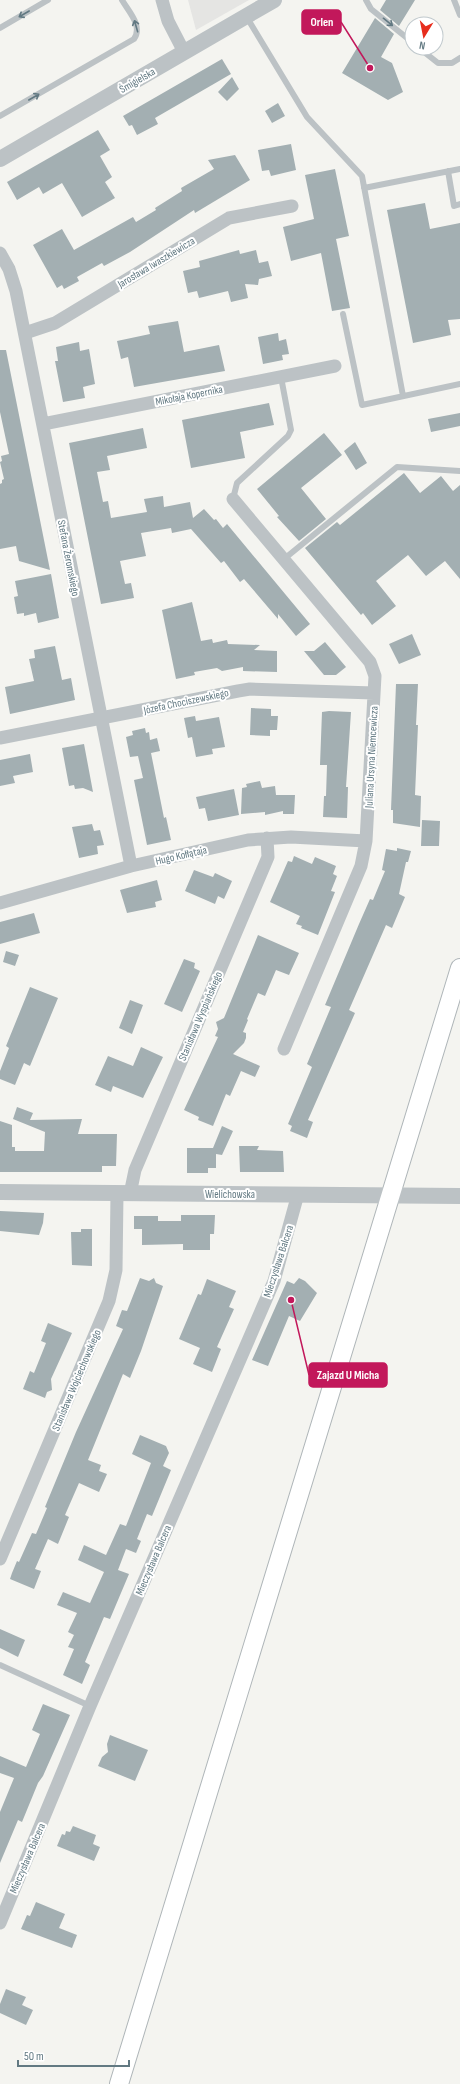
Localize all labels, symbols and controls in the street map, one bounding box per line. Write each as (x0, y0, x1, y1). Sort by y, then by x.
callout: Orlen (302, 10, 341, 34)
one-way arrow (18, 11, 30, 19)
text: Orlen (311, 15, 333, 30)
north arrow (404, 16, 444, 56)
one-way arrow (382, 18, 393, 27)
one-way arrow (132, 20, 139, 33)
text: N (418, 38, 426, 52)
street label: Śmigielska (117, 65, 157, 96)
one-way arrow (28, 92, 40, 100)
street label: Jarosława Iwaszkiewicza (114, 234, 197, 291)
street label: Mikołaja Kopernika (154, 383, 224, 408)
street label: Stefana Żeromskiego (55, 519, 83, 598)
street label: Józefa Chociszewskiego (141, 686, 230, 717)
street label: Juliana Ursyna Niemcewicza (362, 706, 381, 809)
street label: Hugo Kołłątaja (154, 843, 208, 868)
street label: Stanisława Wyspiańskiego (176, 969, 225, 1063)
street label: Wielichowska (205, 1188, 255, 1201)
street label: Mieczysława Balcera (261, 1223, 296, 1299)
street label: Stanisława Wojciechowskiego (49, 1327, 104, 1433)
callout: Zajazd U Micha (309, 1363, 387, 1387)
text: Zajazd U Micha (317, 1368, 379, 1383)
street label: Mieczysława Balcera (133, 1523, 174, 1597)
street label: Mieczysława Balcera (7, 1821, 48, 1895)
scale bar (18, 2042, 129, 2068)
text: 50 m (24, 2049, 44, 2064)

